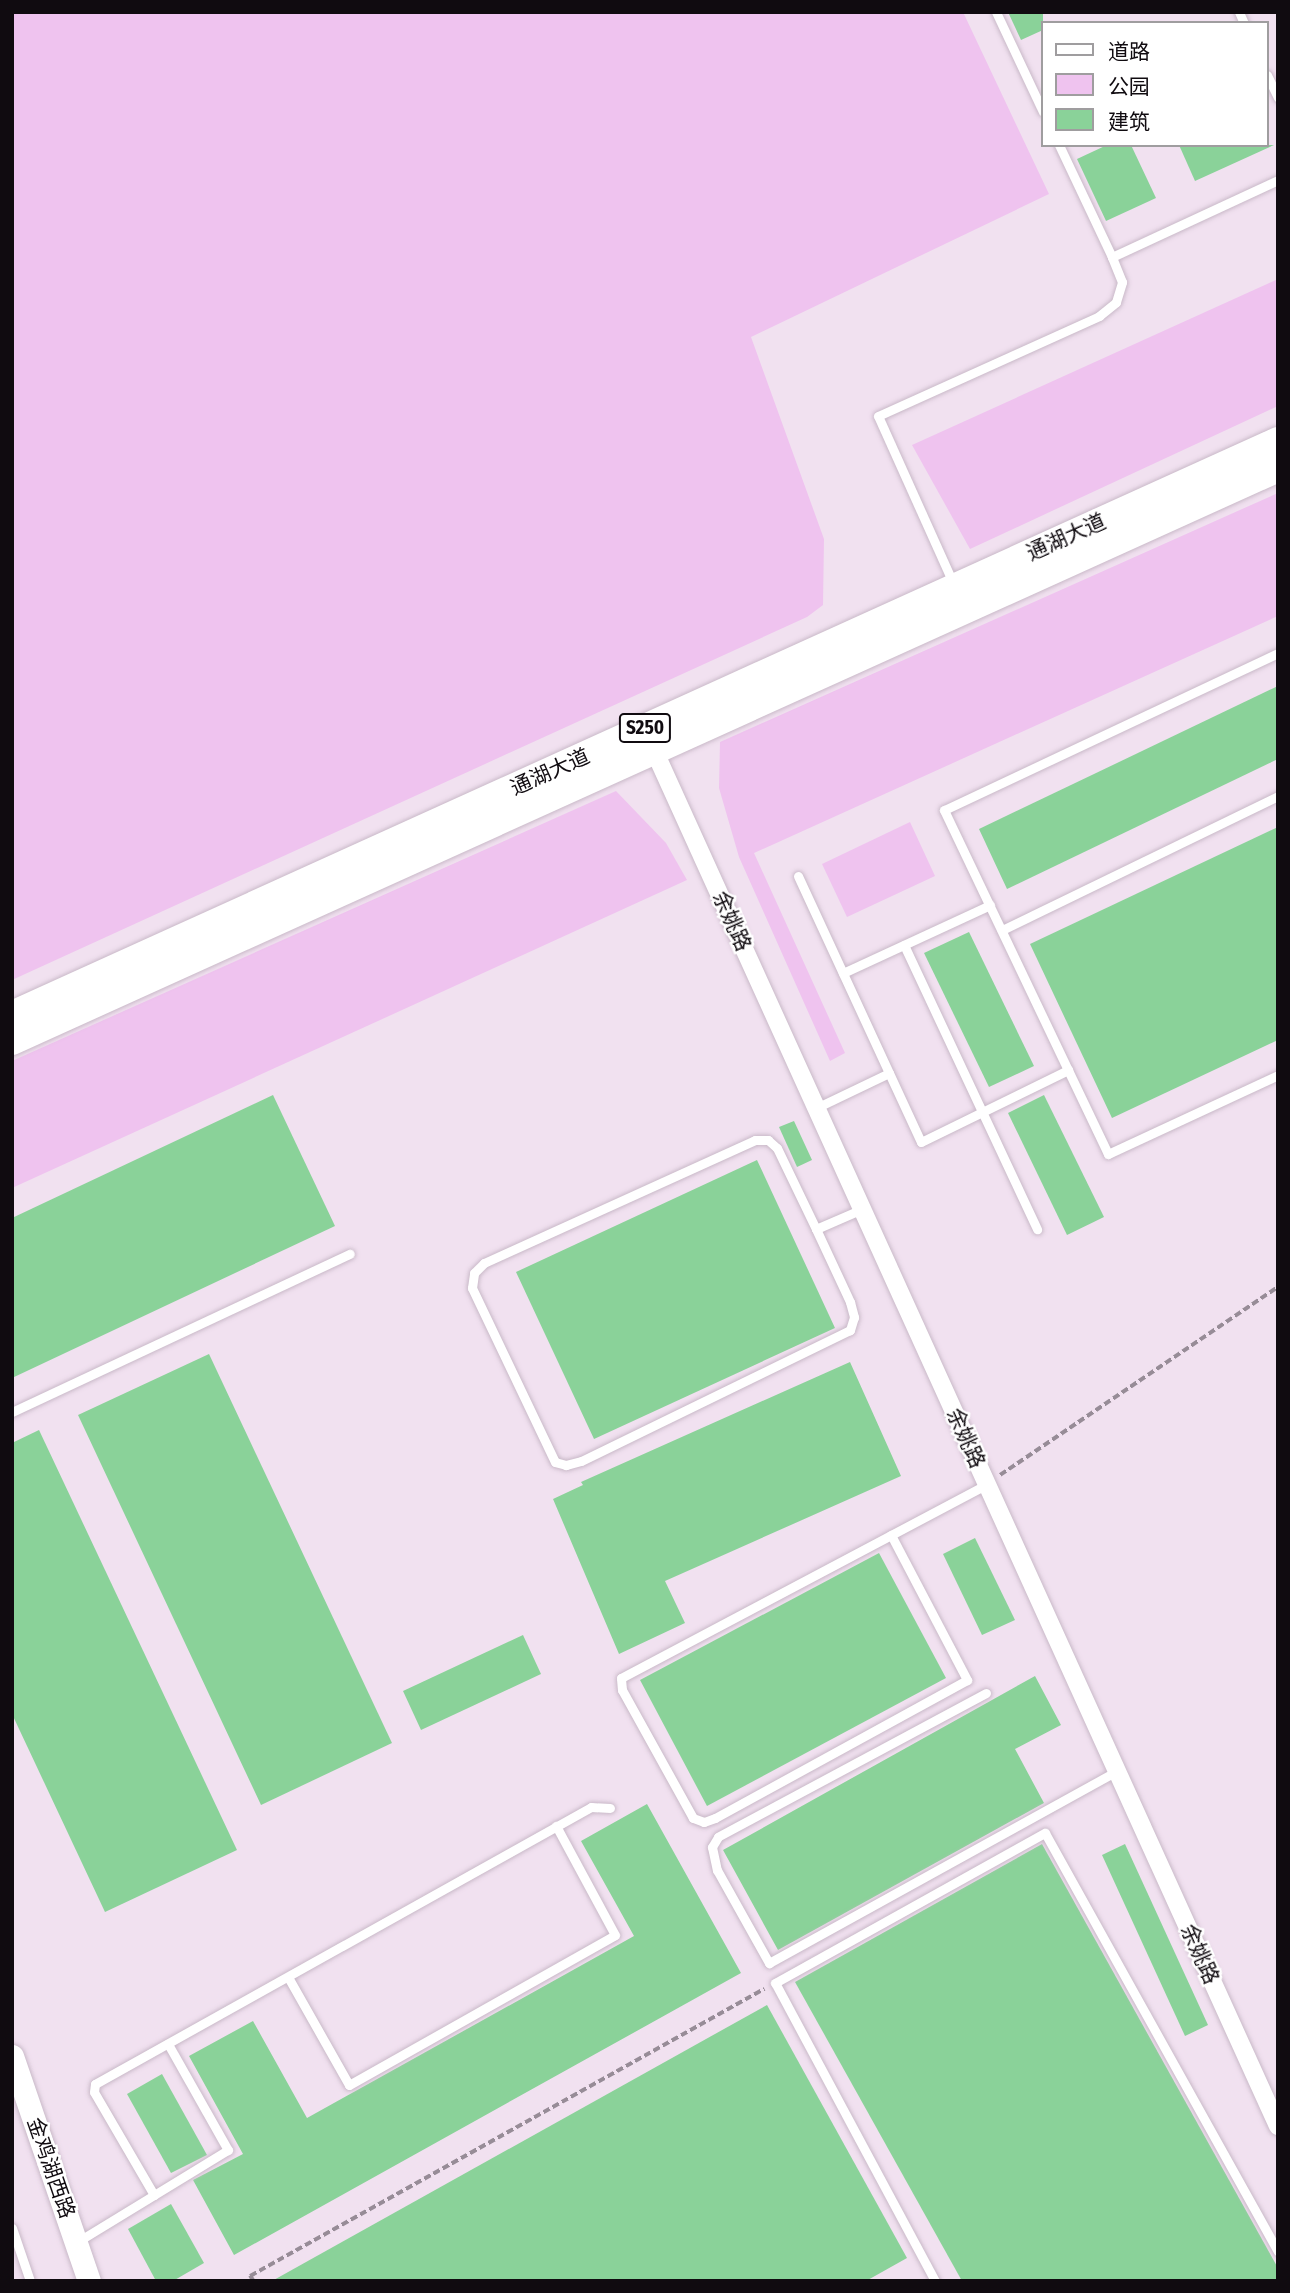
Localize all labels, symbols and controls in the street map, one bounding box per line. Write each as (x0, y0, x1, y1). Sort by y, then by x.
legend (1042, 21, 1269, 147)
text: 道路 (1108, 39, 1150, 65)
text: 公园 (1108, 74, 1150, 100)
text: 建筑 (1108, 109, 1150, 135)
street label: 通湖大道 (1023, 508, 1109, 566)
road number: S250 (619, 712, 671, 744)
street label: 通湖大道 (507, 743, 593, 801)
street label: 余姚路 (708, 887, 756, 955)
street label: 余姚路 (942, 1404, 990, 1472)
street label: 余姚路 (1176, 1920, 1224, 1988)
street label: 金鸡湖西路 (22, 2114, 80, 2222)

